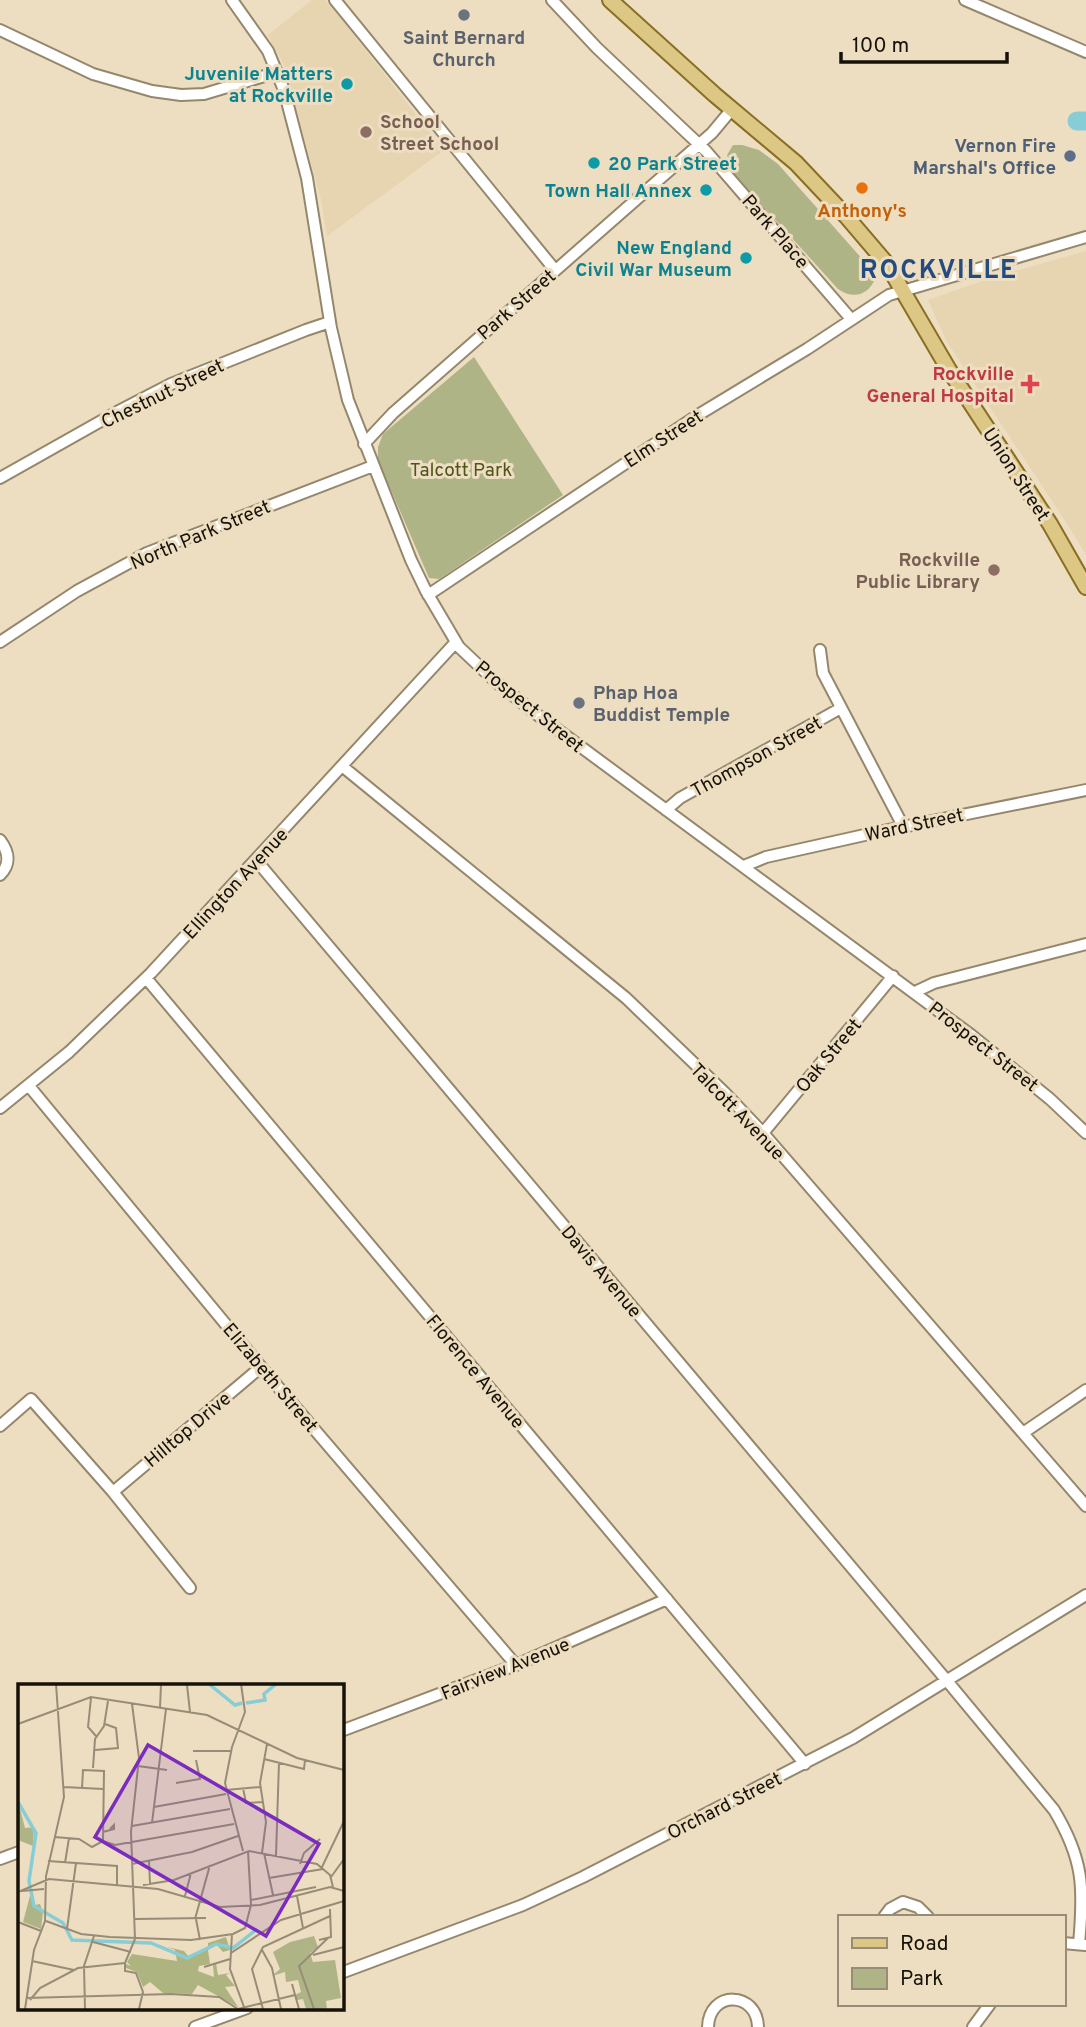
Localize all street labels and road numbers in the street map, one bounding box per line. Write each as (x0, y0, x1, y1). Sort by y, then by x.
street label: Park Place (736, 190, 813, 274)
street label: Park Street (473, 265, 561, 346)
street label: Chestnut Street (97, 355, 228, 435)
street label: Elm Street (620, 405, 708, 474)
street label: Union Street (976, 424, 1054, 526)
street label: North Park Street (127, 496, 274, 576)
street label: Prospect Street (469, 656, 588, 759)
street label: Thompson Street (687, 712, 827, 804)
street label: Ward Street (863, 804, 966, 848)
street label: Ellington Avenue (179, 824, 294, 945)
street label: Prospect Street (923, 997, 1043, 1098)
street label: Oak Street (791, 1014, 868, 1099)
street label: Talcott Avenue (684, 1059, 789, 1166)
street label: Davis Avenue (555, 1221, 646, 1323)
street label: Florence Avenue (420, 1310, 529, 1434)
street label: Elizabeth Street (217, 1318, 322, 1438)
street label: Hilltop Drive (140, 1387, 237, 1474)
street label: Fairview Avenue (438, 1633, 574, 1707)
street label: Orchard Street (663, 1768, 786, 1846)

